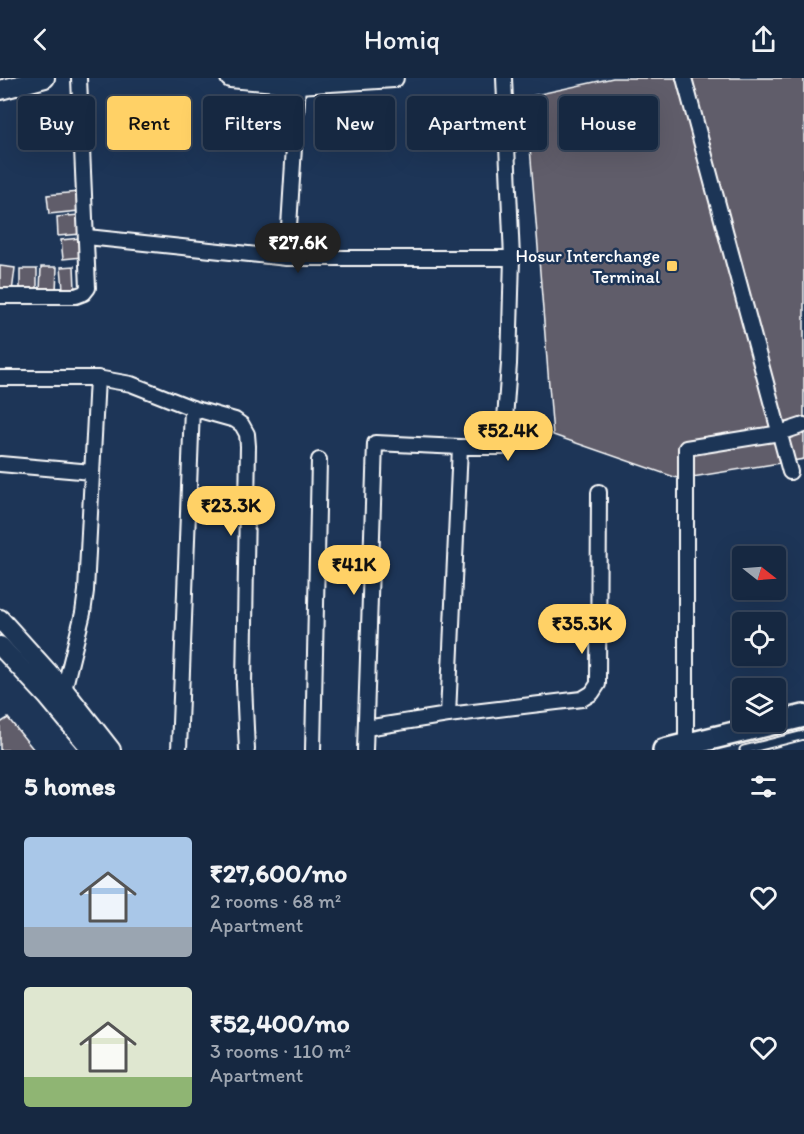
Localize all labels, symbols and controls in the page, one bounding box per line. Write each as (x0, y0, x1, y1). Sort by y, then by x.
icon: back (24, 23, 57, 56)
text: Homiq (364, 23, 440, 56)
icon: share (747, 23, 780, 56)
chip: Buy (18, 96, 95, 150)
chip: Rent (107, 96, 191, 150)
chip: Filters (203, 96, 303, 150)
chip: New (315, 96, 395, 150)
chip: Apartment (407, 96, 547, 150)
chip: House (559, 96, 658, 150)
pin: ₹27.6K (249, 223, 347, 274)
text: ₹27.6K (269, 230, 327, 254)
place label: Hosur Interchange Terminal (516, 245, 660, 288)
marker: Hosur Interchange Terminal (665, 259, 679, 273)
pin: ₹52.4K (459, 411, 557, 462)
text: ₹52.4K (478, 418, 538, 442)
pin: ₹23.3K (182, 486, 280, 537)
text: ₹23.3K (201, 493, 261, 517)
pin: ₹41K (318, 545, 390, 596)
north arrow (732, 546, 786, 600)
map controls (732, 546, 786, 732)
text: ₹41K (332, 552, 376, 576)
pin: ₹35.3K (533, 604, 631, 655)
text: ₹35.3K (552, 611, 612, 635)
button: locate (732, 612, 786, 666)
button: layers (732, 678, 786, 732)
text: 5 homes (24, 770, 116, 802)
icon: filters (747, 770, 780, 803)
text: ₹27,600/mo (210, 857, 347, 889)
icon: home (72, 861, 144, 933)
icon: heart (747, 881, 780, 914)
text: 2 rooms · 68 m² (210, 889, 341, 913)
text: Apartment (210, 913, 303, 937)
text: ₹52,400/mo (210, 1007, 350, 1039)
icon: home (72, 1011, 144, 1083)
icon: heart (747, 1031, 780, 1064)
text: 3 rooms · 110 m² (210, 1039, 351, 1063)
text: Apartment (210, 1063, 303, 1087)

